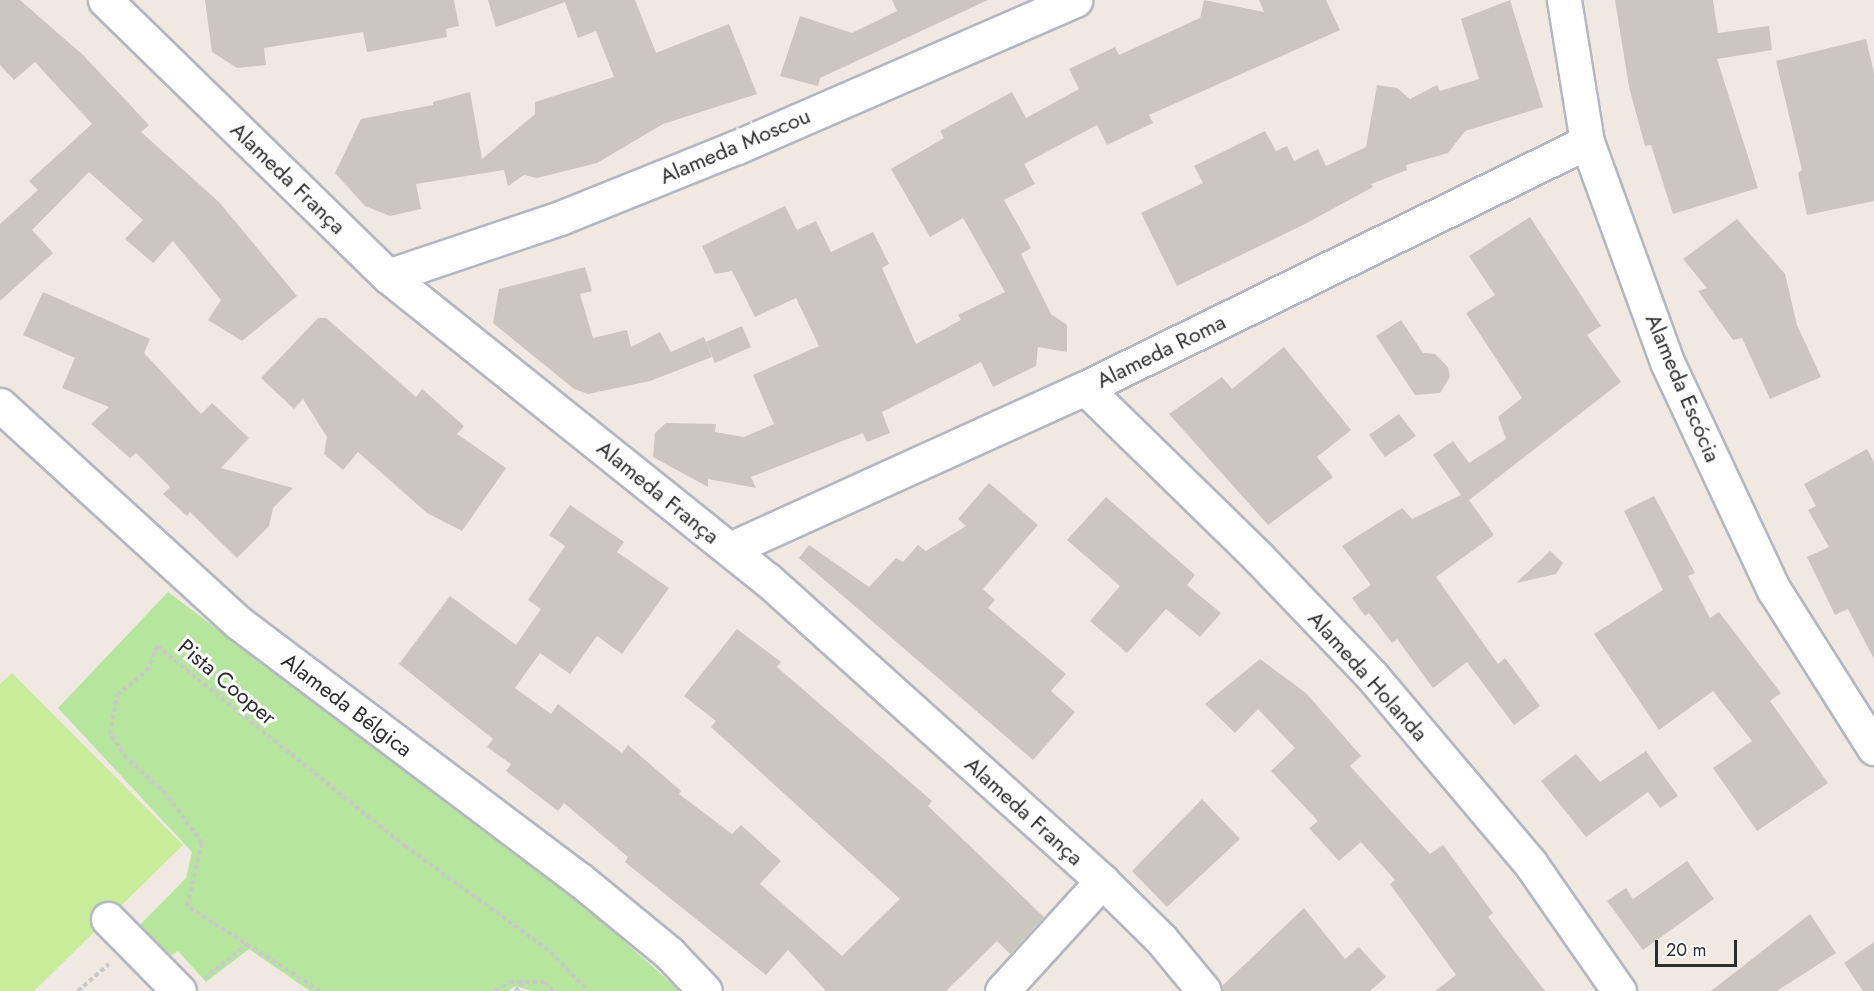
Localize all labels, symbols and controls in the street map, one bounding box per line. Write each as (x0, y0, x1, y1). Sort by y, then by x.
street label: Alameda Moscou (656, 102, 814, 190)
street label: Alameda França (225, 117, 351, 239)
street label: Alameda Roma (1092, 308, 1230, 394)
street label: Alameda Escócia (1640, 310, 1726, 466)
street label: Alameda França (592, 435, 724, 549)
street label: Alameda Holanda (1303, 605, 1433, 747)
street label: Pista Cooper (173, 633, 281, 731)
street label: Alameda Bélgica (277, 647, 417, 763)
street label: Alameda França (960, 751, 1088, 871)
scale bar (1658, 928, 1740, 966)
text: 20 m (1666, 937, 1706, 963)

